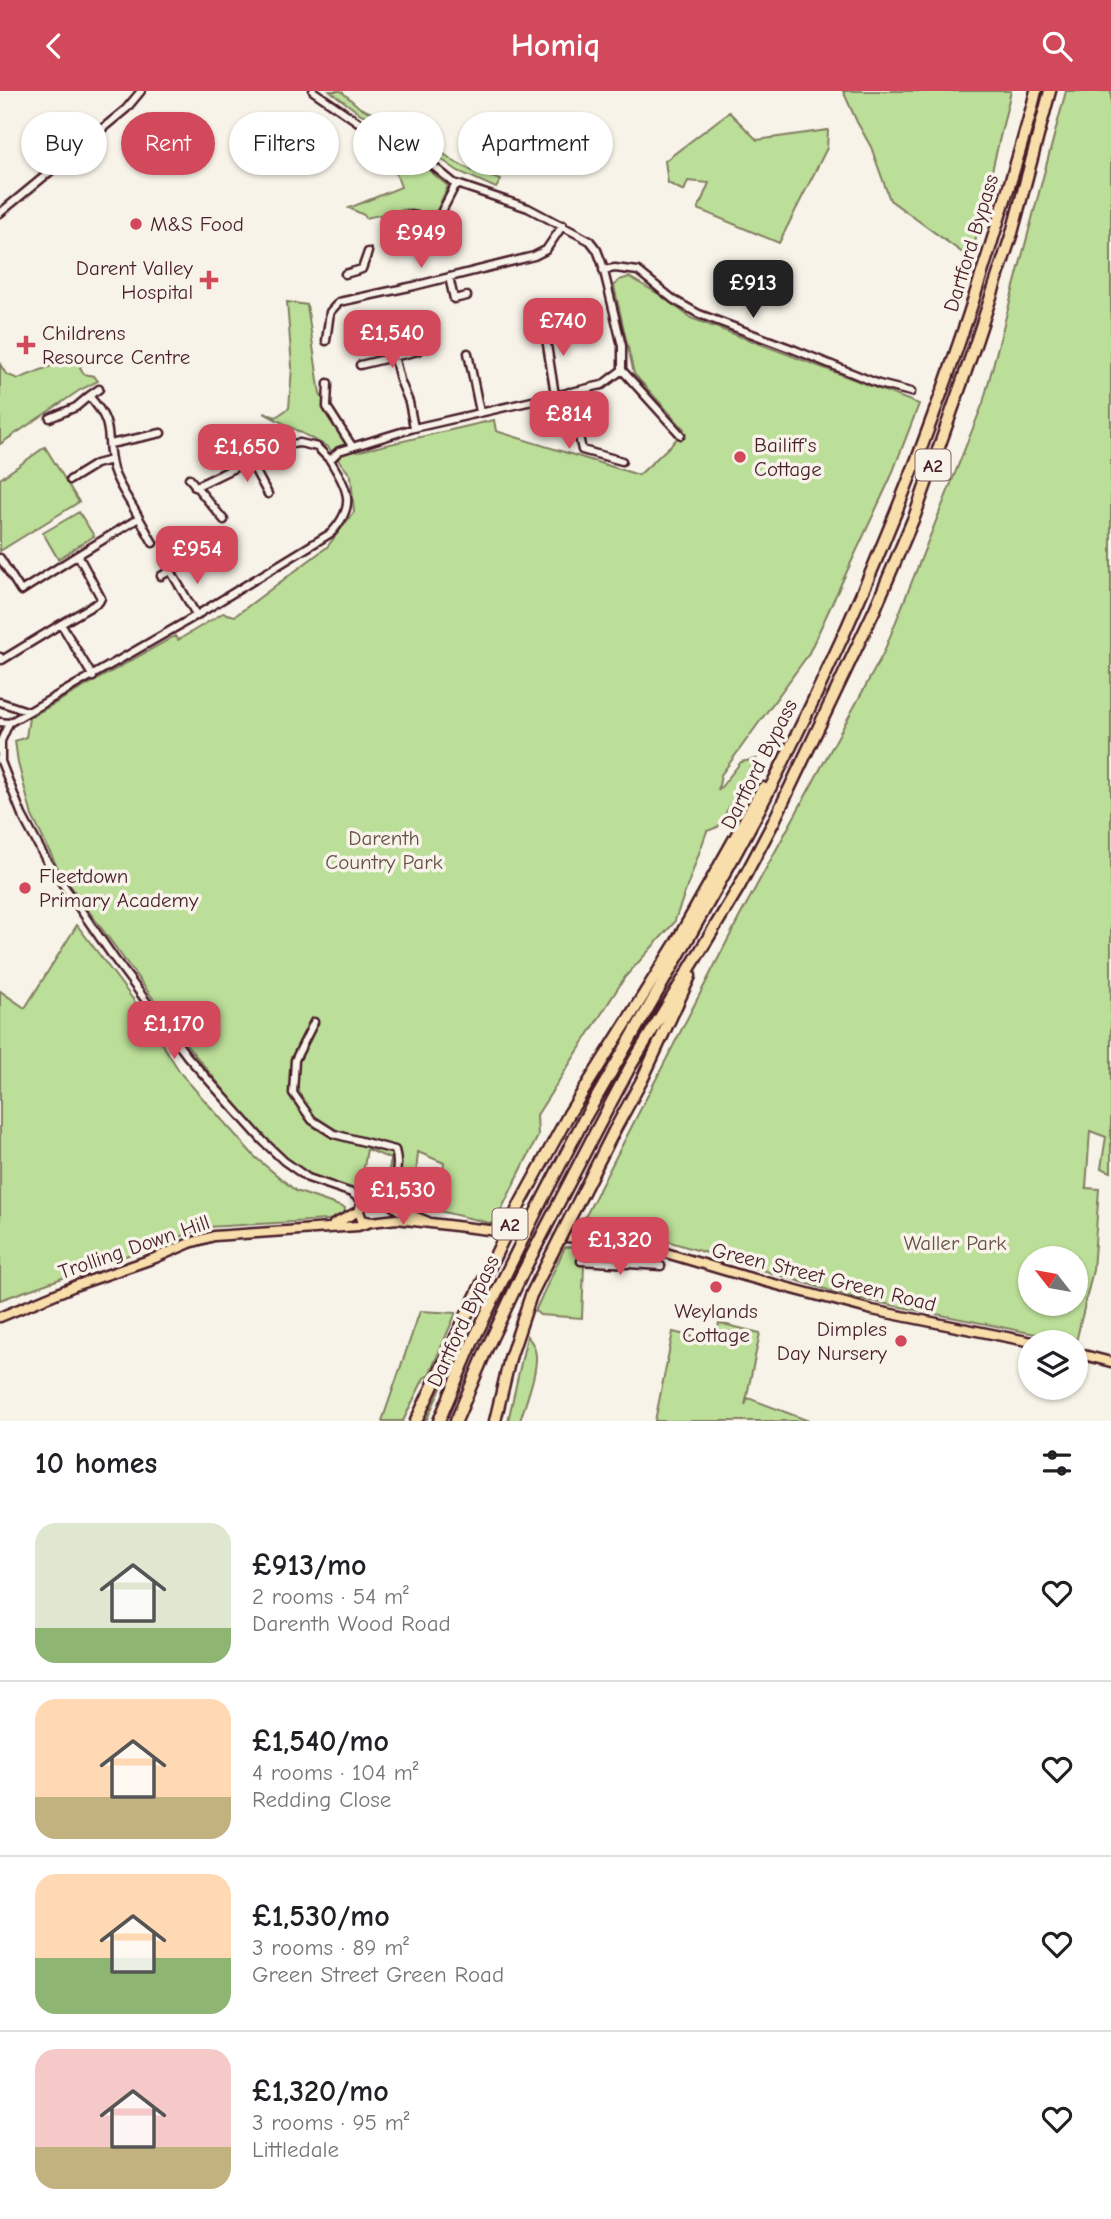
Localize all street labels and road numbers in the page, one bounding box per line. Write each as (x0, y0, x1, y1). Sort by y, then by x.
street label: Dartford Bypass (939, 171, 1003, 315)
road number: A2 (916, 449, 950, 481)
street label: Dartford Bypass (716, 695, 802, 833)
road number: A2 (492, 1209, 528, 1239)
street label: Trolling Down Hill (55, 1210, 213, 1284)
street label: Green Street Green Road (709, 1238, 939, 1316)
street label: Dartford Bypass (422, 1251, 504, 1391)

